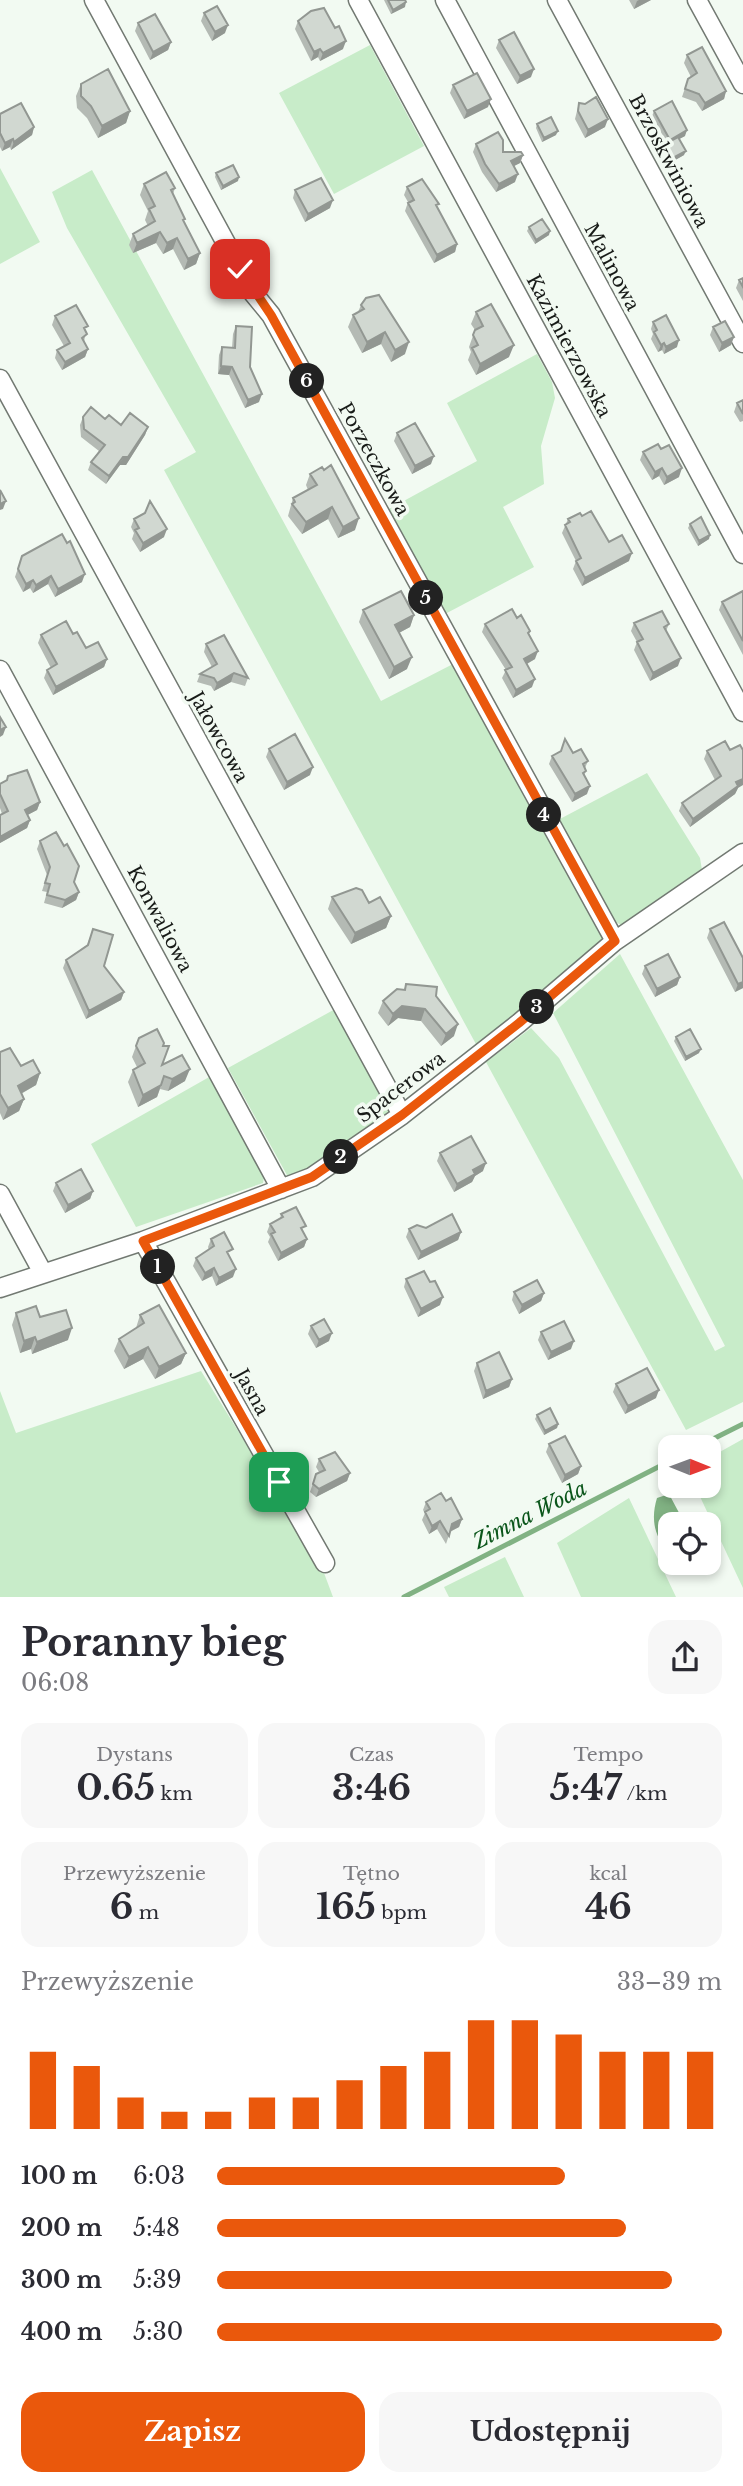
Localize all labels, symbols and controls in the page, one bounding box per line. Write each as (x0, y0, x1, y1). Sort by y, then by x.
street label: Brzoskwiniowa (624, 90, 714, 232)
street label: Malinowa (579, 219, 645, 315)
pin (210, 239, 270, 299)
icon: check (221, 250, 259, 288)
street label: Kazimierzowska (522, 271, 617, 422)
pin: 6 (290, 364, 324, 398)
text: 6 (300, 369, 313, 392)
street label: Porzeczkowa (333, 398, 415, 520)
pin: 5 (408, 580, 444, 616)
text: 5 (420, 586, 431, 609)
street label: Jałowcowa (183, 685, 254, 787)
pin: 4 (526, 798, 562, 832)
text: 4 (537, 803, 550, 826)
street label: Konwaliowa (122, 862, 198, 977)
pin: 3 (520, 990, 554, 1024)
text: 3 (530, 995, 543, 1018)
street label: Spacerowa (353, 1046, 450, 1128)
pin: 2 (324, 1140, 358, 1174)
text: 2 (334, 1145, 347, 1168)
pin: 1 (140, 1250, 176, 1284)
text: 1 (153, 1255, 162, 1278)
street label: Jasna (228, 1362, 274, 1420)
north arrow (658, 1435, 721, 1498)
map controls (658, 1435, 721, 1575)
pin (249, 1452, 309, 1512)
icon: arrive (260, 1463, 298, 1501)
water label: Zimna Woda (468, 1475, 591, 1555)
button: locate (658, 1512, 721, 1575)
text: Poranny bieg (21, 1619, 286, 1666)
button: share (648, 1620, 722, 1694)
text: 06:08 (21, 1669, 89, 1697)
text: Dystans (96, 1743, 173, 1766)
text: Czas (349, 1743, 394, 1766)
text: Tempo (574, 1743, 643, 1766)
text: 0.65 (76, 1766, 155, 1809)
text: 3:46 (332, 1766, 411, 1809)
text: 5:47 (550, 1766, 622, 1809)
text: km (155, 1782, 193, 1805)
text: /km (622, 1782, 667, 1805)
text: Przewyższenie (63, 1862, 206, 1885)
text: Tętno (343, 1862, 400, 1885)
text: kcal (590, 1862, 627, 1885)
text: 6 (110, 1885, 133, 1928)
text: 165 (316, 1885, 376, 1928)
text: 46 (585, 1885, 632, 1928)
text: m (133, 1901, 159, 1924)
text: bpm (376, 1901, 427, 1924)
text: Przewyższenie (21, 1968, 194, 1996)
text: 33–39 m (617, 1968, 722, 1996)
text: 100 m (21, 2162, 97, 2190)
text: 6:03 (133, 2162, 185, 2190)
text: 200 m (21, 2214, 102, 2242)
text: 5:48 (133, 2214, 180, 2242)
text: 300 m (21, 2266, 102, 2294)
text: 5:39 (133, 2266, 182, 2294)
text: 400 m (21, 2318, 103, 2346)
text: 5:30 (133, 2318, 183, 2346)
button: Zapisz (21, 2392, 365, 2472)
button: Udostępnij (379, 2392, 722, 2472)

